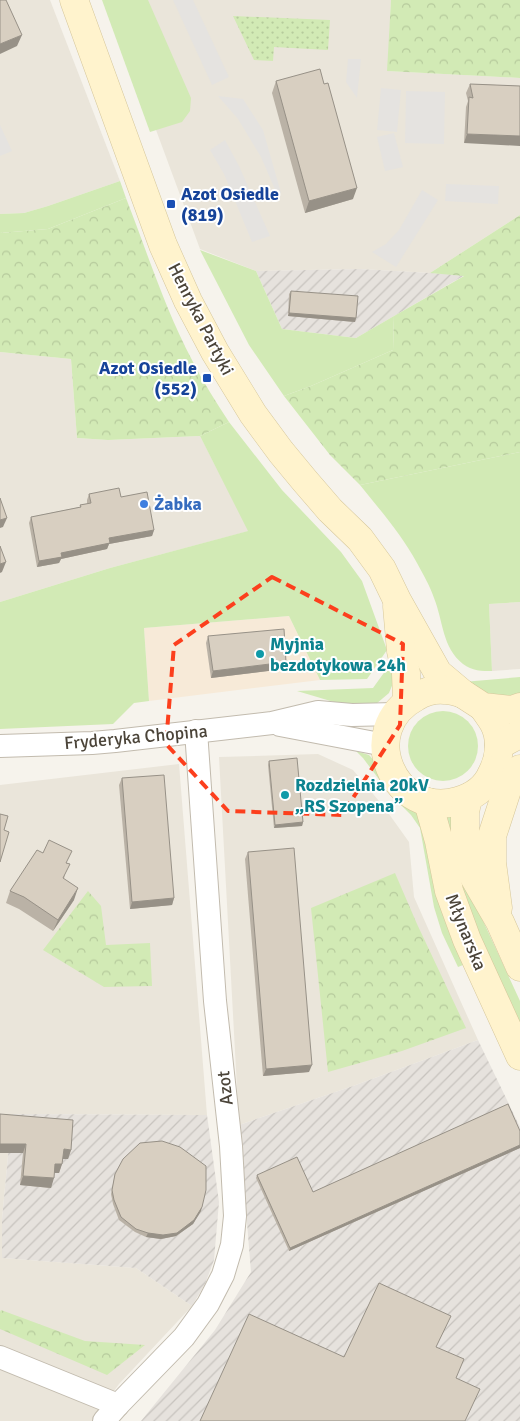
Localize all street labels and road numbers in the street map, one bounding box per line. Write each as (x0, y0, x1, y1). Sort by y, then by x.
street label: Henryka Partyki (163, 259, 239, 379)
street label: Fryderyka Chopina (63, 720, 209, 754)
street label: Młynarska (441, 890, 491, 974)
street label: Azot (212, 1070, 238, 1106)

